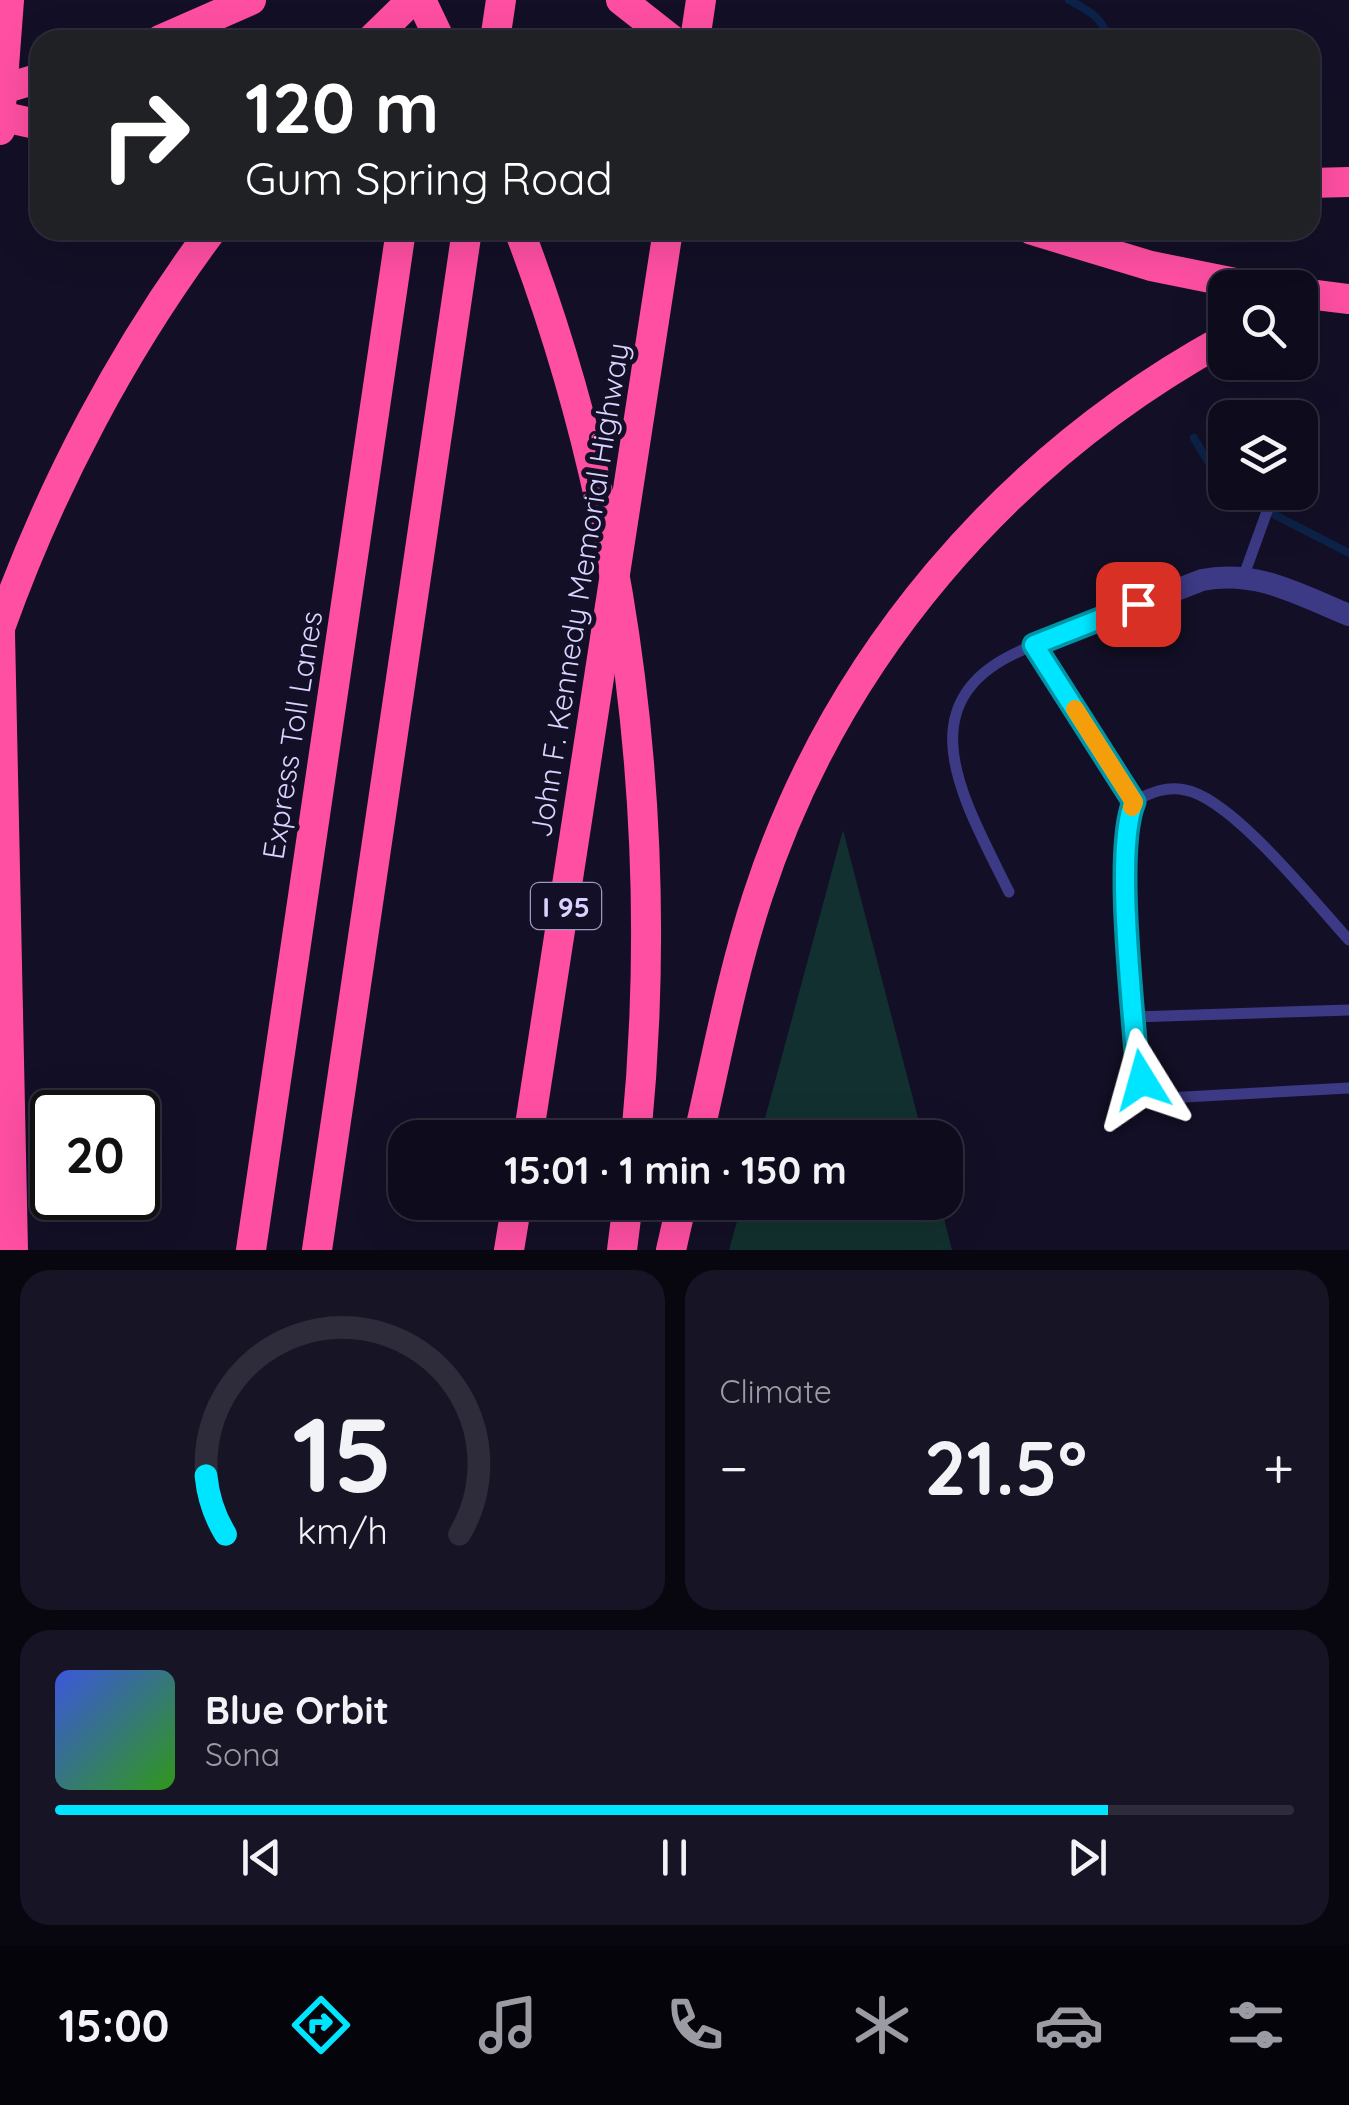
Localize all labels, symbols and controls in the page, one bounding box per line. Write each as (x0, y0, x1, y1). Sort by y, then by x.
text: 120 m (245, 63, 439, 151)
icon: right (80, 70, 210, 200)
text: Gum Spring Road (245, 150, 613, 206)
map controls (1208, 270, 1318, 510)
button: search (1208, 270, 1318, 380)
street label: John F. Kennedy Memorial Highway (521, 340, 637, 840)
button: layers (1208, 400, 1318, 510)
pin (1096, 562, 1181, 647)
icon: arrive (1111, 577, 1166, 632)
street label: Express Toll Lanes (254, 608, 330, 862)
road number: I 95 (531, 883, 601, 929)
position arrow (1090, 1028, 1194, 1132)
speed limit sign: 20 (30, 1090, 160, 1220)
text: 15:01 · 1 min · 150 m (504, 1146, 847, 1194)
text: Climate (720, 1371, 832, 1411)
text: 15 (292, 1388, 392, 1518)
text: 21.5° (924, 1420, 1087, 1514)
text: − (720, 1433, 748, 1502)
text: + (1263, 1433, 1294, 1502)
text: km/h (297, 1508, 388, 1553)
text: Blue Orbit (205, 1686, 389, 1734)
text: Sona (205, 1734, 280, 1774)
icon: previous (234, 1830, 289, 1885)
icon: pause (647, 1830, 702, 1885)
icon: next (1060, 1830, 1115, 1885)
icon: directions (286, 1990, 356, 2060)
icon: music (473, 1990, 543, 2060)
icon: phone (660, 1990, 730, 2060)
icon: climate (847, 1990, 917, 2060)
icon: car (1034, 1990, 1104, 2060)
icon: filters (1221, 1990, 1291, 2060)
text: 15:00 (58, 1997, 169, 2053)

